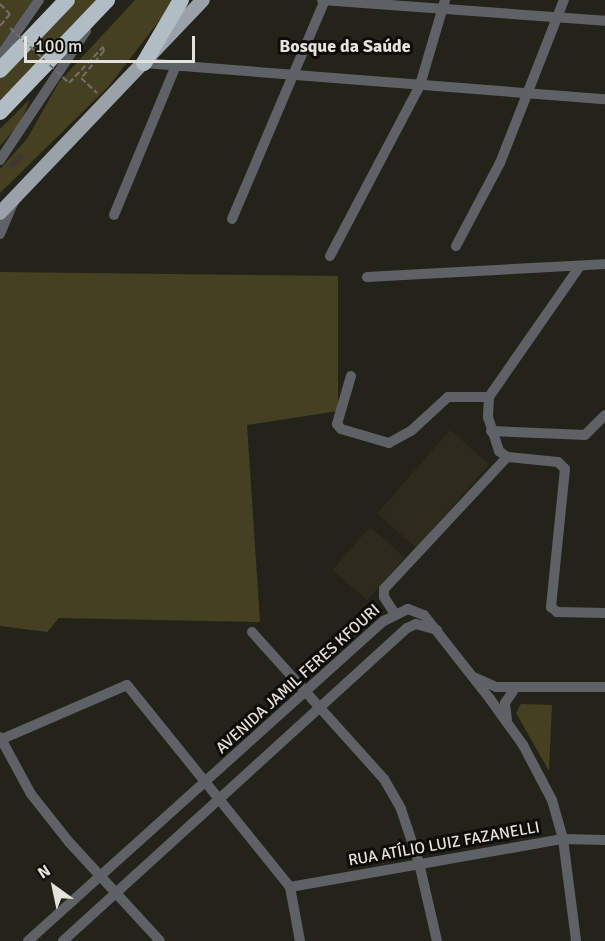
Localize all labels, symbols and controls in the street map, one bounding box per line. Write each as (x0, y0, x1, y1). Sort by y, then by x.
scale bar (27, 24, 198, 62)
text: 100 m (35, 35, 82, 57)
district label: Bosque da Saúde (279, 35, 411, 57)
street label: AVENIDA JAMIL FERES KFOURI (212, 600, 384, 758)
street label: RUA ATÍLIO LUIZ FAZANELLI (347, 818, 541, 870)
north arrow (24, 857, 84, 917)
text: N (34, 860, 54, 883)

